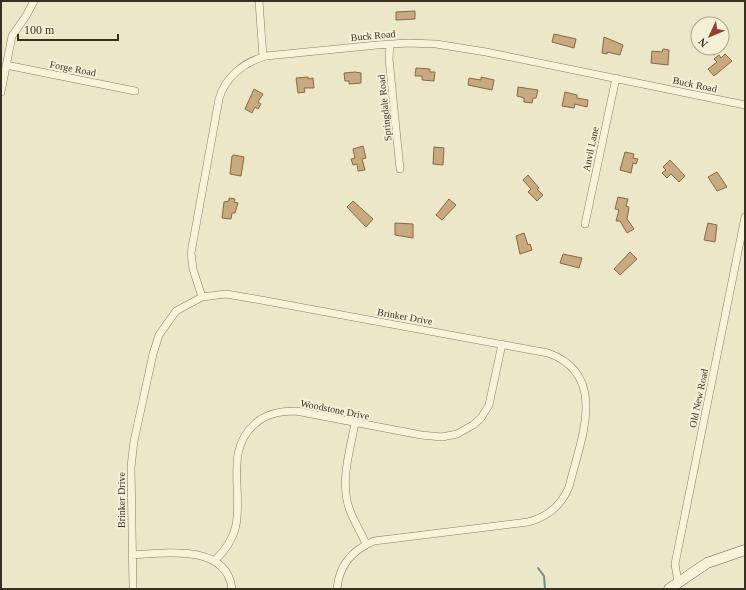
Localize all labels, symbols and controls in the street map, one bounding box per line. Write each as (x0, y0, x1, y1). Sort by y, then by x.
scale bar (18, 16, 118, 42)
north arrow (690, 16, 730, 56)
text: 100 m (24, 23, 55, 37)
street label: Buck Road (350, 28, 396, 43)
text: N (696, 36, 710, 50)
street label: Forge Road (49, 59, 97, 78)
street label: Springdale Road (376, 74, 393, 142)
street label: Buck Road (672, 74, 718, 95)
street label: Anvil Lane (580, 125, 601, 172)
street label: Brinker Drive (376, 306, 434, 327)
street label: Old New Road (687, 368, 710, 429)
street label: Woodstone Drive (299, 397, 371, 422)
street label: Brinker Drive (116, 472, 127, 528)

